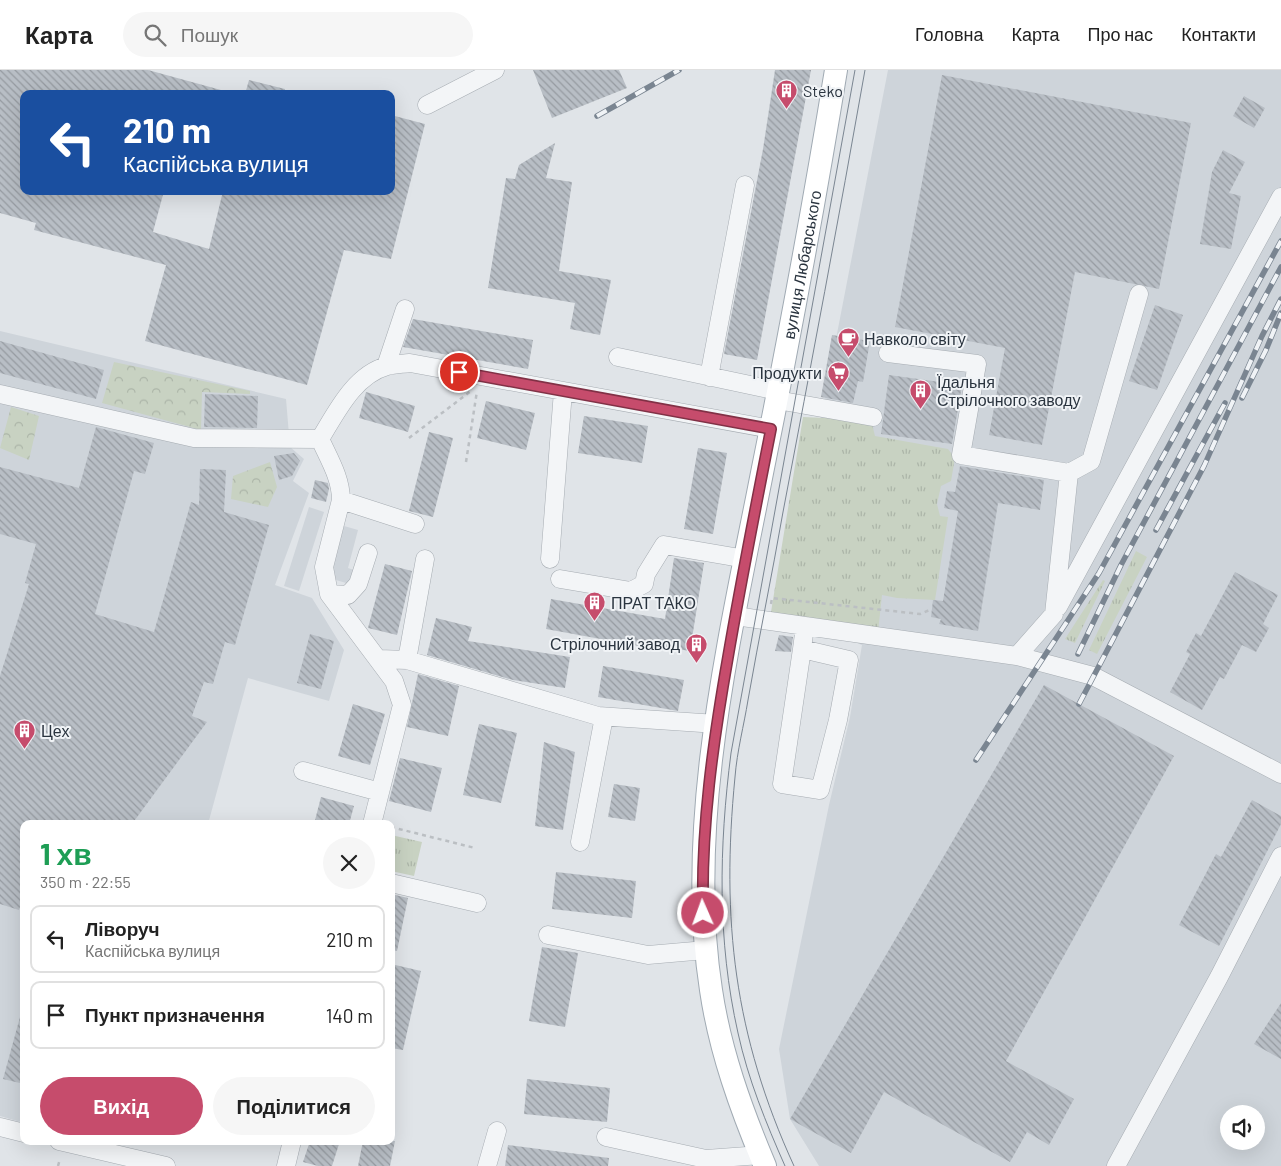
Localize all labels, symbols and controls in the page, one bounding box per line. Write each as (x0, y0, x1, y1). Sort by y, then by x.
search box (123, 12, 473, 57)
text: Карта (25, 20, 93, 49)
icon: search (141, 21, 169, 49)
text: Пошук (181, 23, 238, 46)
text: Головна (915, 23, 983, 45)
text: Карта (1011, 23, 1060, 45)
text: Про нас (1088, 23, 1153, 45)
text: Контакти (1181, 23, 1256, 45)
building icon: Steko (775, 79, 799, 110)
place label: Steko (803, 81, 843, 100)
text: 210 m (123, 108, 211, 150)
icon: left (40, 110, 105, 175)
text: Каспійська вулиця (123, 150, 309, 176)
street label: вулиця Любарського (778, 189, 824, 341)
cafe icon: Навколо світу (836, 327, 860, 358)
place label: Навколо світу (864, 329, 966, 348)
pin (438, 351, 480, 393)
icon: arrive (445, 358, 473, 386)
supermarket icon: Продукти (826, 361, 850, 392)
place label: Продукти (752, 363, 822, 382)
place label: Їдальня Стрілочного заводу (937, 372, 1081, 409)
building icon: Їдальня Стрілочного заводу (909, 379, 933, 410)
building icon: ПРАТ ТАКО (583, 591, 607, 622)
place label: ПРАТ ТАКО (611, 593, 696, 612)
building icon: Стрілочний завод (684, 632, 708, 663)
place label: Стрілочний завод (550, 634, 681, 653)
building icon: Цех (13, 719, 37, 750)
place label: Цех (41, 721, 69, 740)
text: 1 хв (40, 835, 92, 871)
button: close (323, 837, 375, 889)
text: 350 m · 22:55 (40, 872, 131, 891)
position arrow (676, 886, 728, 938)
text: Ліворуч (85, 917, 160, 940)
icon: left (42, 925, 70, 953)
text: 210 m (326, 928, 373, 951)
text: Каспійська вулиця (85, 941, 220, 960)
icon: arrive (42, 1001, 70, 1029)
text: Пункт призначення (85, 1003, 265, 1026)
text: 140 m (326, 1004, 373, 1027)
button: Вихід (40, 1077, 203, 1135)
button: Поділитися (213, 1077, 375, 1135)
map controls (1220, 1105, 1265, 1150)
button: sound (1220, 1105, 1265, 1150)

